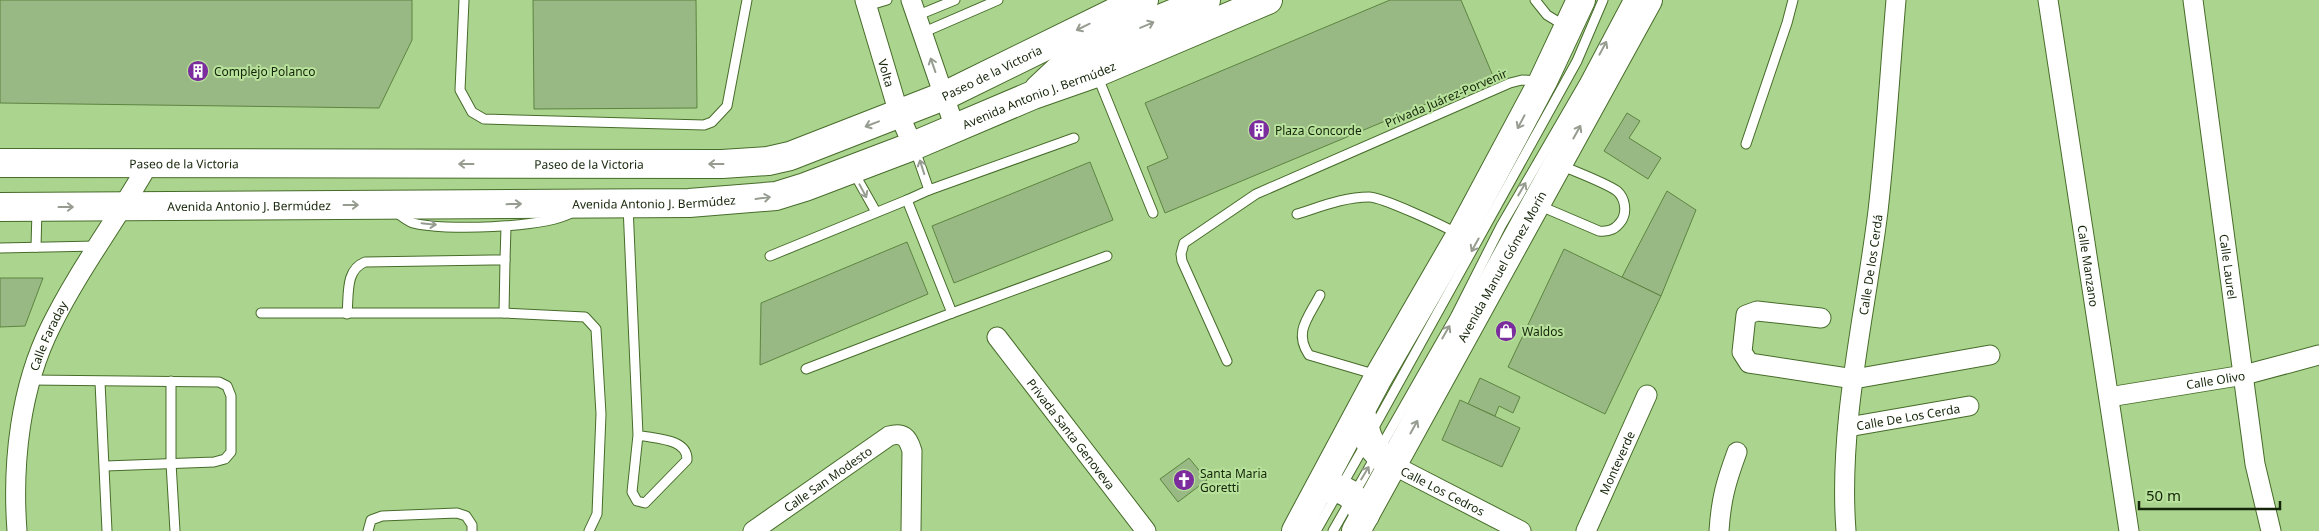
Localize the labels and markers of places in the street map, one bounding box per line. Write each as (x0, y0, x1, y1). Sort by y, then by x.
building icon: Complejo Polanco (186, 59, 210, 83)
place label: Complejo Polanco (214, 63, 316, 80)
building icon: Plaza Concorde (1247, 118, 1271, 142)
place label: Plaza Concorde (1275, 122, 1362, 139)
shop icon: Waldos (1494, 319, 1518, 343)
place label: Waldos (1522, 323, 1563, 340)
place label: Santa Maria Goretti (1200, 465, 1267, 496)
church icon: Santa Maria Goretti (1172, 468, 1196, 492)

